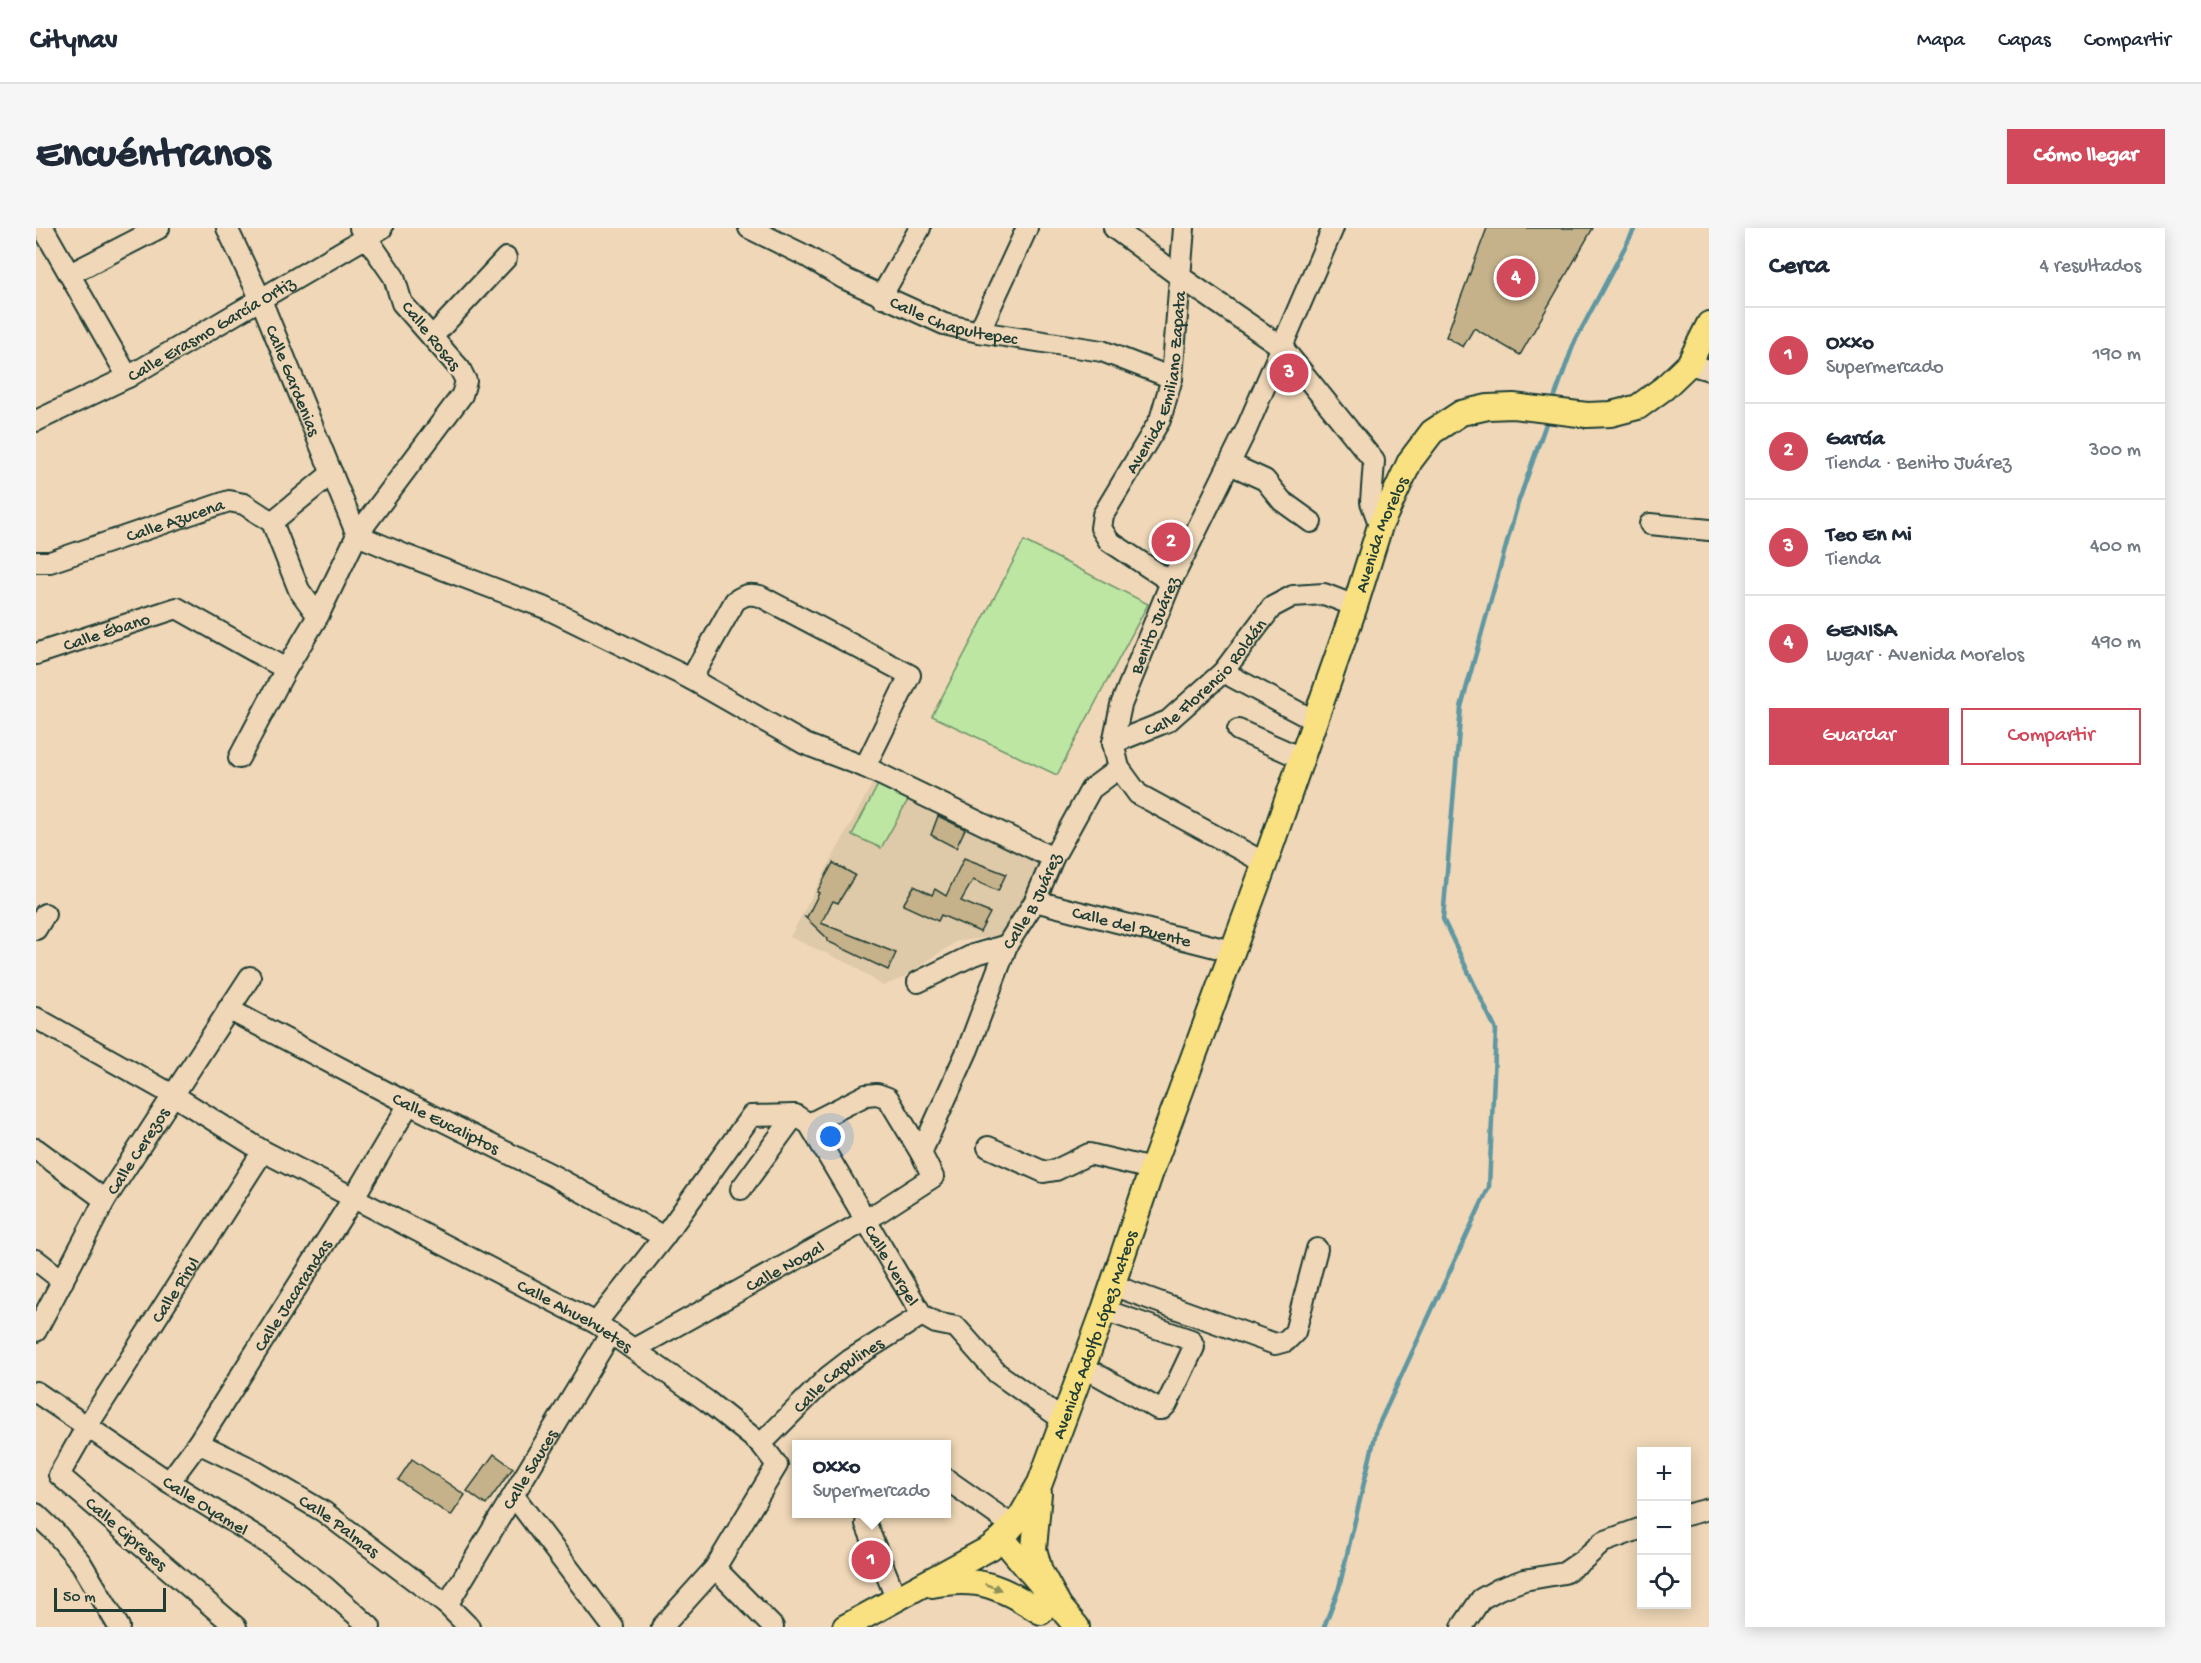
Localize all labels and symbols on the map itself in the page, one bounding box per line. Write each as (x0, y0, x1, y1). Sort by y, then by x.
pin: 4 (1496, 256, 1536, 300)
street label: Calle Erasmo García Ortiz (125, 273, 300, 388)
street label: Avenida Emiliano Zapata (1122, 289, 1192, 478)
street label: Calle Chapultepec (886, 293, 1020, 351)
street label: Calle Rosas (396, 298, 465, 377)
street label: Calle Gardenias (259, 322, 324, 441)
pin: 3 (1270, 350, 1308, 396)
street label: Avenida Morelos (1352, 473, 1415, 596)
street label: Calle Azucena (124, 495, 228, 548)
pin: 2 (1152, 520, 1190, 564)
street label: Benito Juárez (1126, 572, 1186, 678)
street label: Calle Ébano (61, 610, 153, 657)
street label: Calle Florencio Roldán (1142, 615, 1273, 742)
street label: Calle B Juárez (999, 849, 1067, 954)
street label: Calle del Puente (1069, 903, 1194, 954)
street label: Calle Eucaliptos (388, 1089, 503, 1161)
street label: Calle Cerezos (103, 1103, 176, 1200)
your location (816, 1122, 845, 1151)
street label: Calle Vergel (858, 1222, 922, 1310)
street label: Avenida Adolfo López Mateos (1049, 1227, 1144, 1442)
street label: Calle Jacarandas (251, 1235, 338, 1356)
street label: Calle Nogal (743, 1238, 829, 1298)
street label: Calle Pirul (148, 1254, 205, 1328)
street label: Calle Ahuehuetes (513, 1276, 637, 1359)
street label: Calle Capulines (790, 1333, 889, 1419)
street label: Calle Sauces (499, 1425, 564, 1514)
street label: Calle Oyamel (157, 1473, 251, 1542)
street label: Calle Palmas (294, 1491, 384, 1564)
street label: Calle Cipreses (80, 1494, 172, 1577)
pin: 1 (852, 1538, 890, 1582)
one-way arrow (984, 1583, 1002, 1592)
scale bar (54, 1585, 166, 1612)

